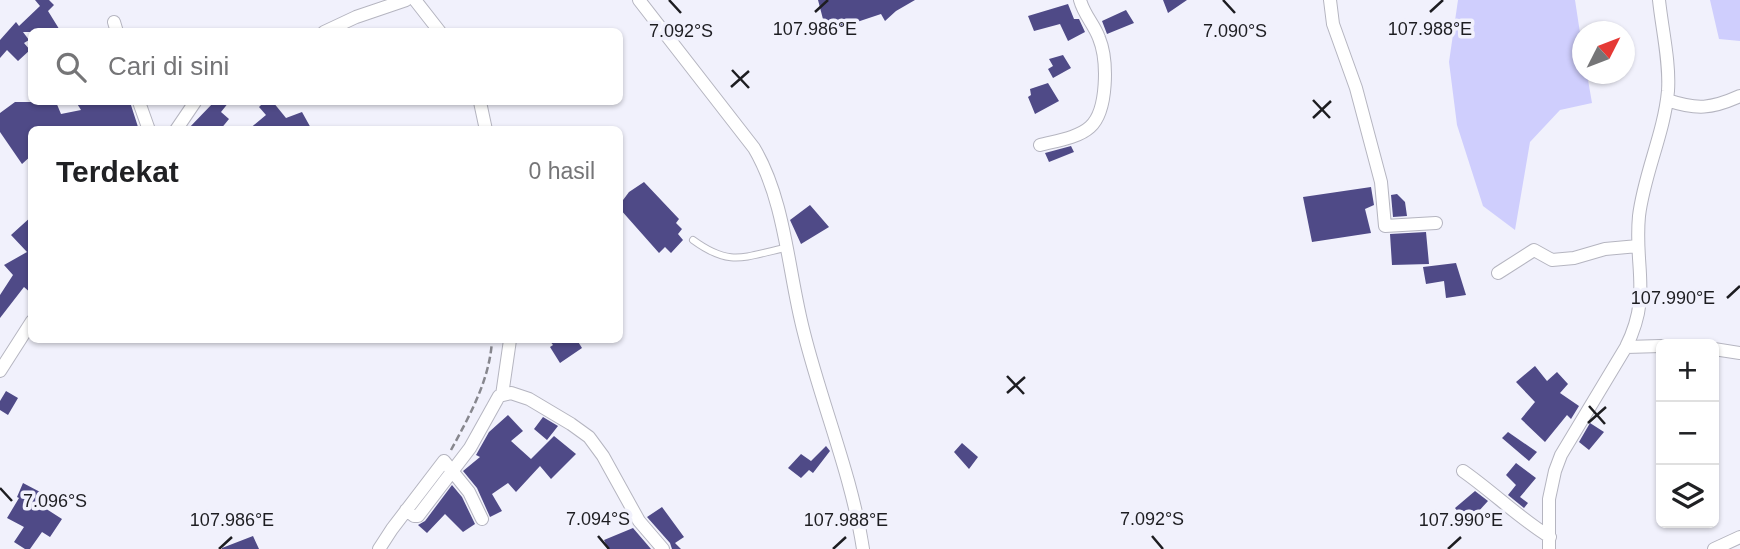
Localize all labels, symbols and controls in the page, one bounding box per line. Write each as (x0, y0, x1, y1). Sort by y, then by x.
text: 107.986°E (773, 19, 857, 39)
text: 107.988°E (1388, 19, 1472, 39)
text: 7.092°S (649, 21, 713, 41)
text: 7.090°S (1203, 21, 1267, 41)
north arrow (1572, 21, 1635, 84)
search box (28, 28, 623, 105)
icon: search (52, 48, 90, 86)
text: Cari di sini (108, 51, 229, 81)
text: Terdekat (56, 155, 179, 188)
text: 0 hasil (529, 158, 595, 184)
text: 107.990°E (1631, 288, 1715, 308)
map controls (1656, 339, 1719, 528)
button: + (1656, 339, 1719, 402)
button: − (1656, 402, 1719, 465)
button: layers (1656, 465, 1719, 528)
text: 7.096°S (23, 491, 87, 511)
text: 7.094°S (566, 509, 630, 529)
text: 7.092°S (1120, 509, 1184, 529)
text: 107.986°E (190, 510, 274, 530)
text: 107.988°E (804, 510, 888, 530)
text: 107.990°E (1419, 510, 1503, 530)

